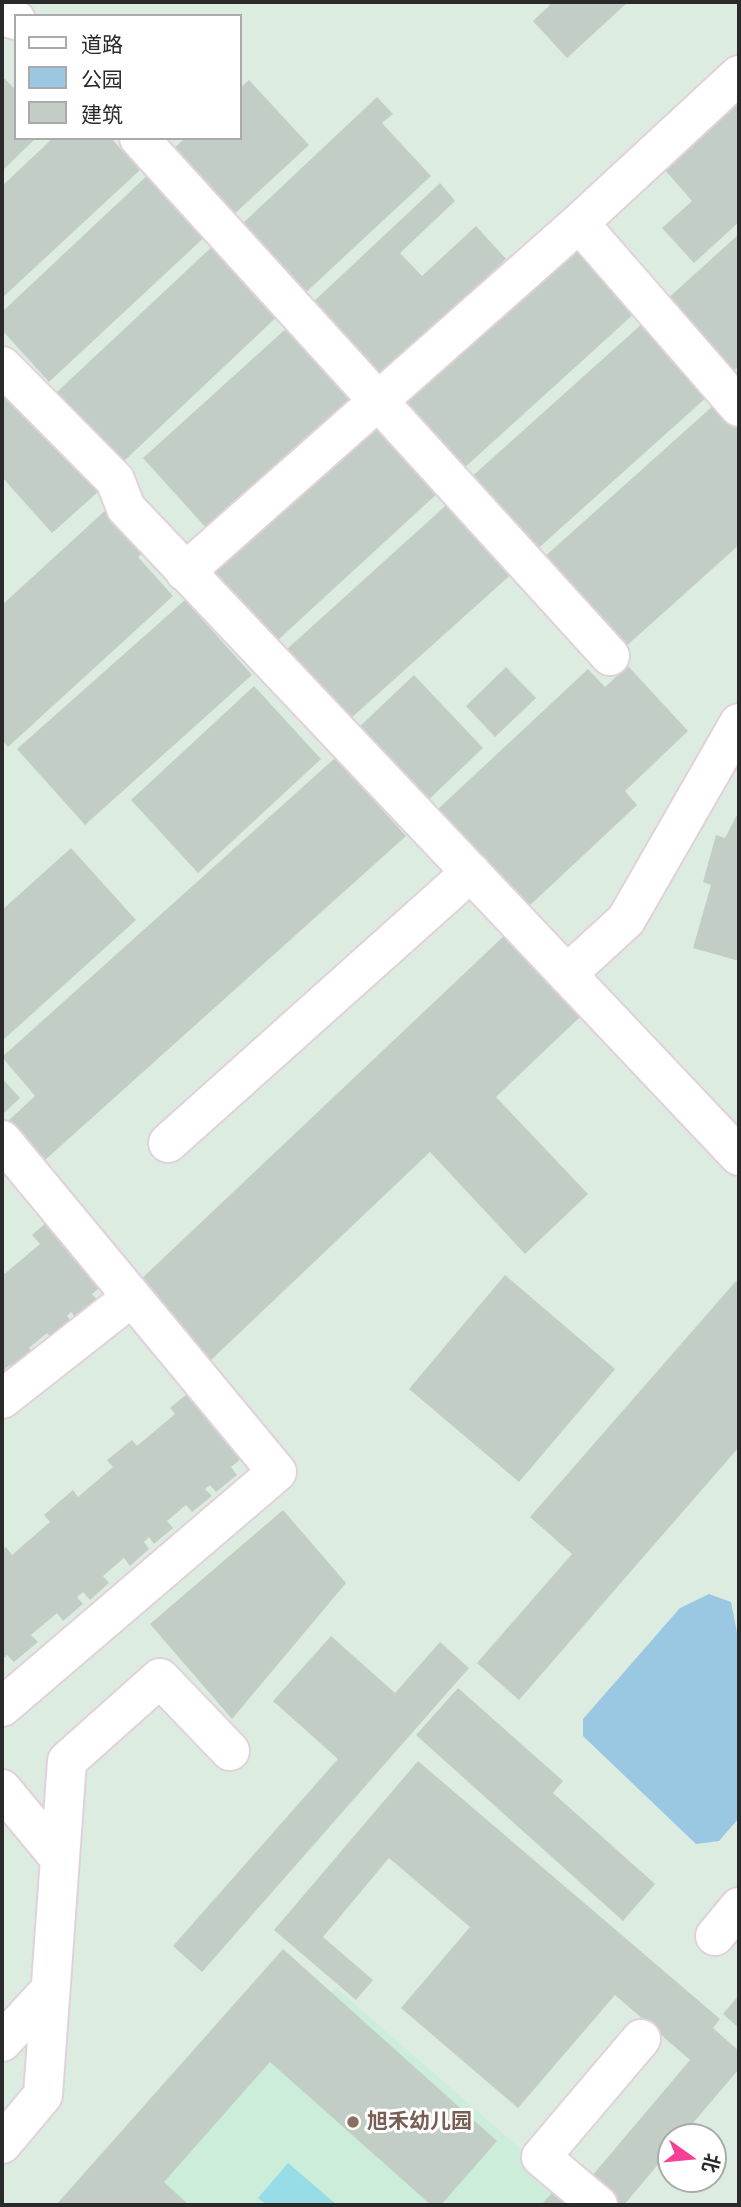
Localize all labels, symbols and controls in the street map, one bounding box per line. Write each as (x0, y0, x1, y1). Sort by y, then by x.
legend (14, 14, 242, 140)
text: 道路 (81, 32, 123, 57)
text: 公园 (81, 67, 123, 92)
text: 建筑 (81, 102, 123, 127)
place label: 旭禾幼儿园 (367, 2109, 472, 2135)
marker: 旭禾幼儿园 (345, 2114, 361, 2130)
north arrow (657, 2123, 727, 2193)
text: 北 (697, 2151, 724, 2175)

